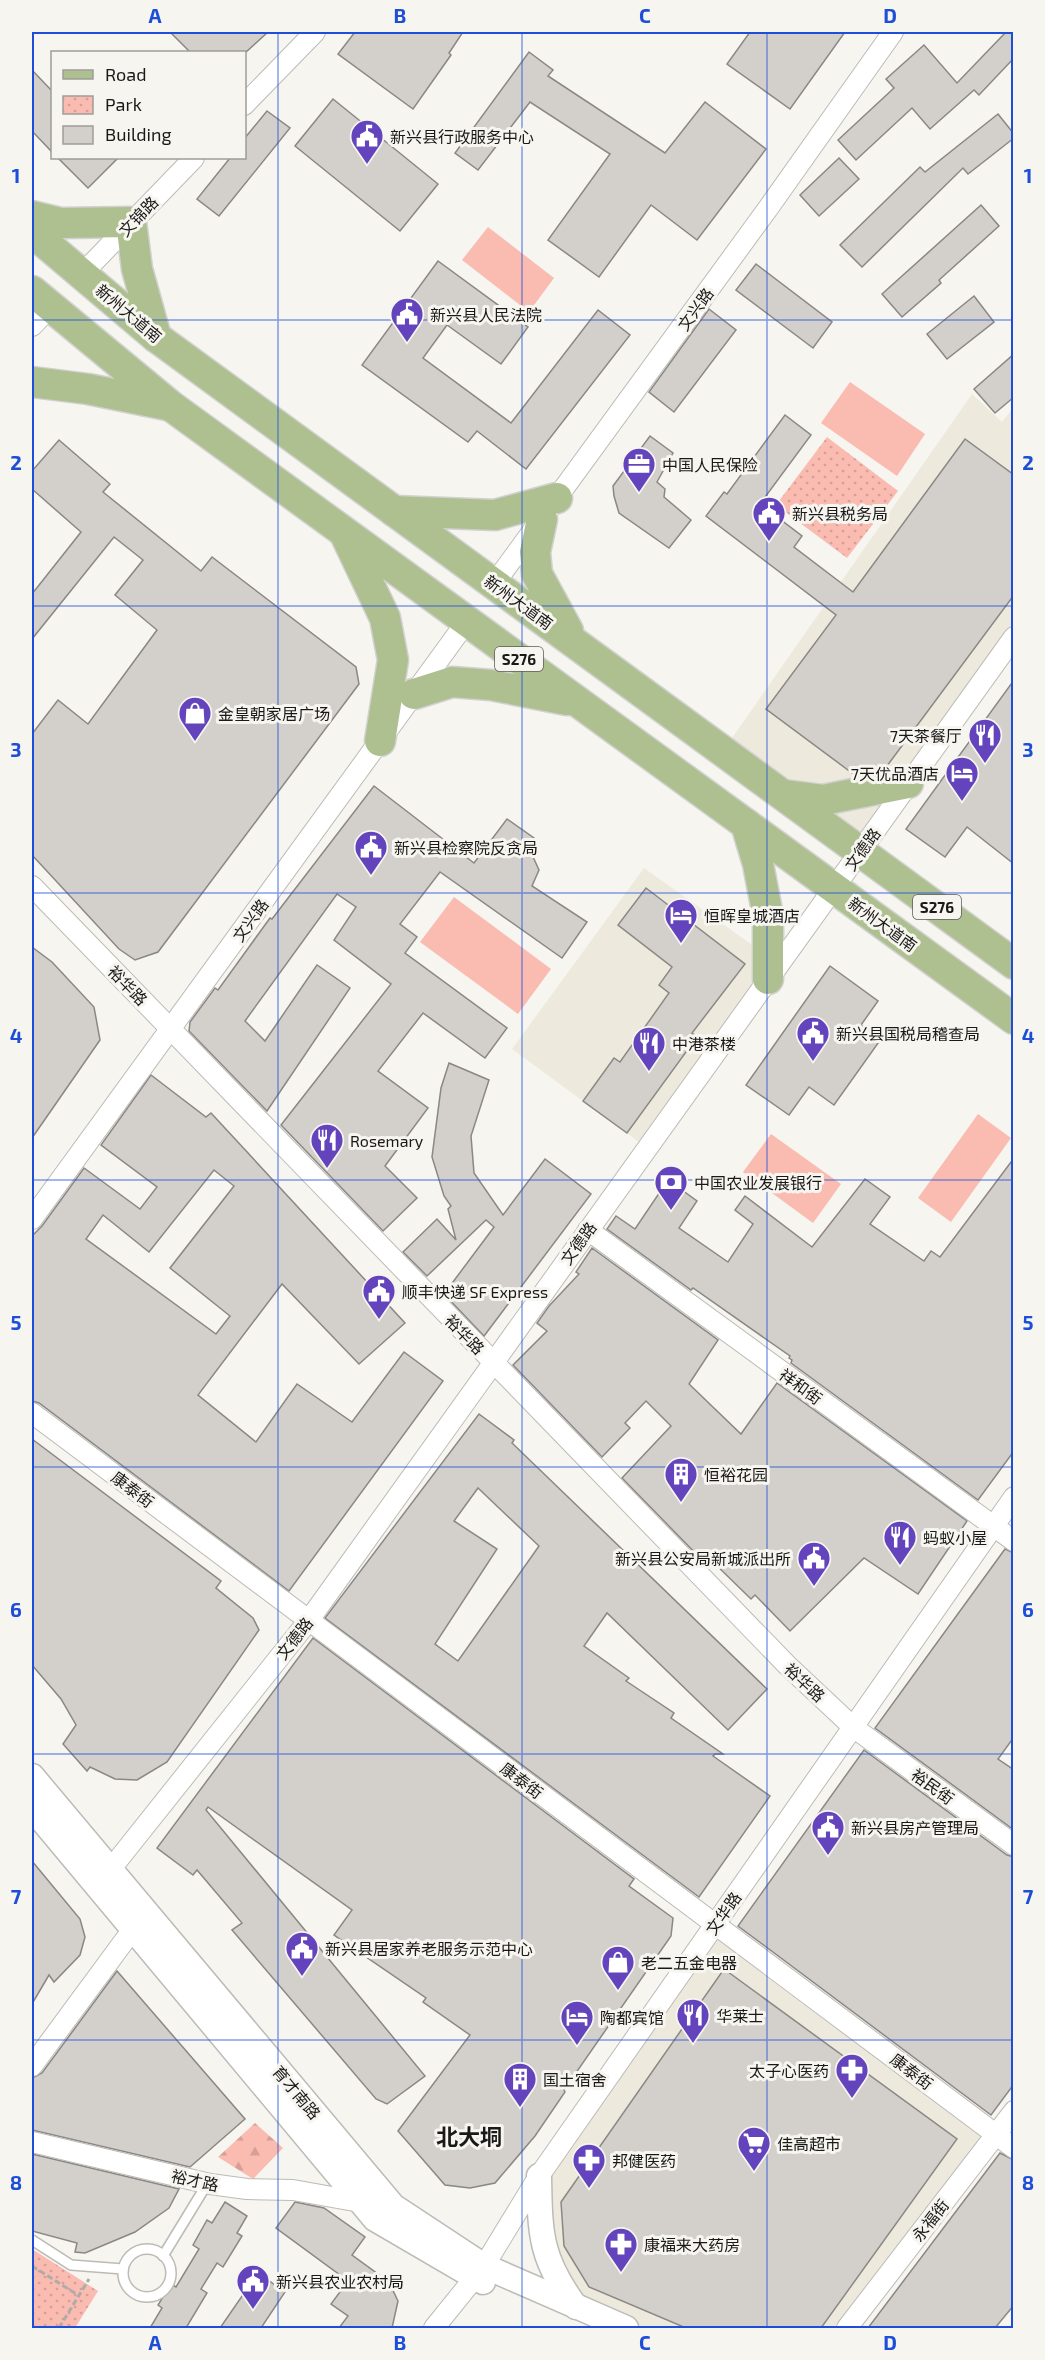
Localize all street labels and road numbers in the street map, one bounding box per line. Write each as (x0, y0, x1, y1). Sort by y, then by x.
street label: 文锦路 (114, 192, 162, 240)
street label: 新州大道南 (92, 280, 166, 346)
street label: 文兴路 (673, 284, 717, 334)
street label: 新州大道南 (481, 571, 557, 633)
road number: S276 (495, 647, 543, 671)
street label: 文德路 (840, 824, 884, 874)
street label: 新州大道南 (845, 893, 921, 955)
street label: 文兴路 (228, 895, 272, 945)
road number: S276 (913, 895, 961, 919)
street label: 裕华路 (104, 961, 152, 1009)
street label: 文德路 (556, 1218, 600, 1268)
street label: 裕华路 (441, 1310, 489, 1358)
street label: 祥和街 (776, 1364, 826, 1408)
street label: 康泰街 (108, 1467, 158, 1511)
street label: 文德路 (272, 1613, 316, 1663)
street label: 裕华路 (781, 1659, 829, 1705)
street label: 康泰街 (497, 1758, 547, 1802)
street label: 裕民街 (908, 1764, 958, 1808)
street label: 文华路 (701, 1888, 745, 1938)
street label: 康泰街 (887, 2049, 937, 2093)
street label: 育才南路 (269, 2061, 325, 2123)
street label: 裕才路 (170, 2166, 220, 2194)
street label: 永福街 (908, 2195, 952, 2245)

